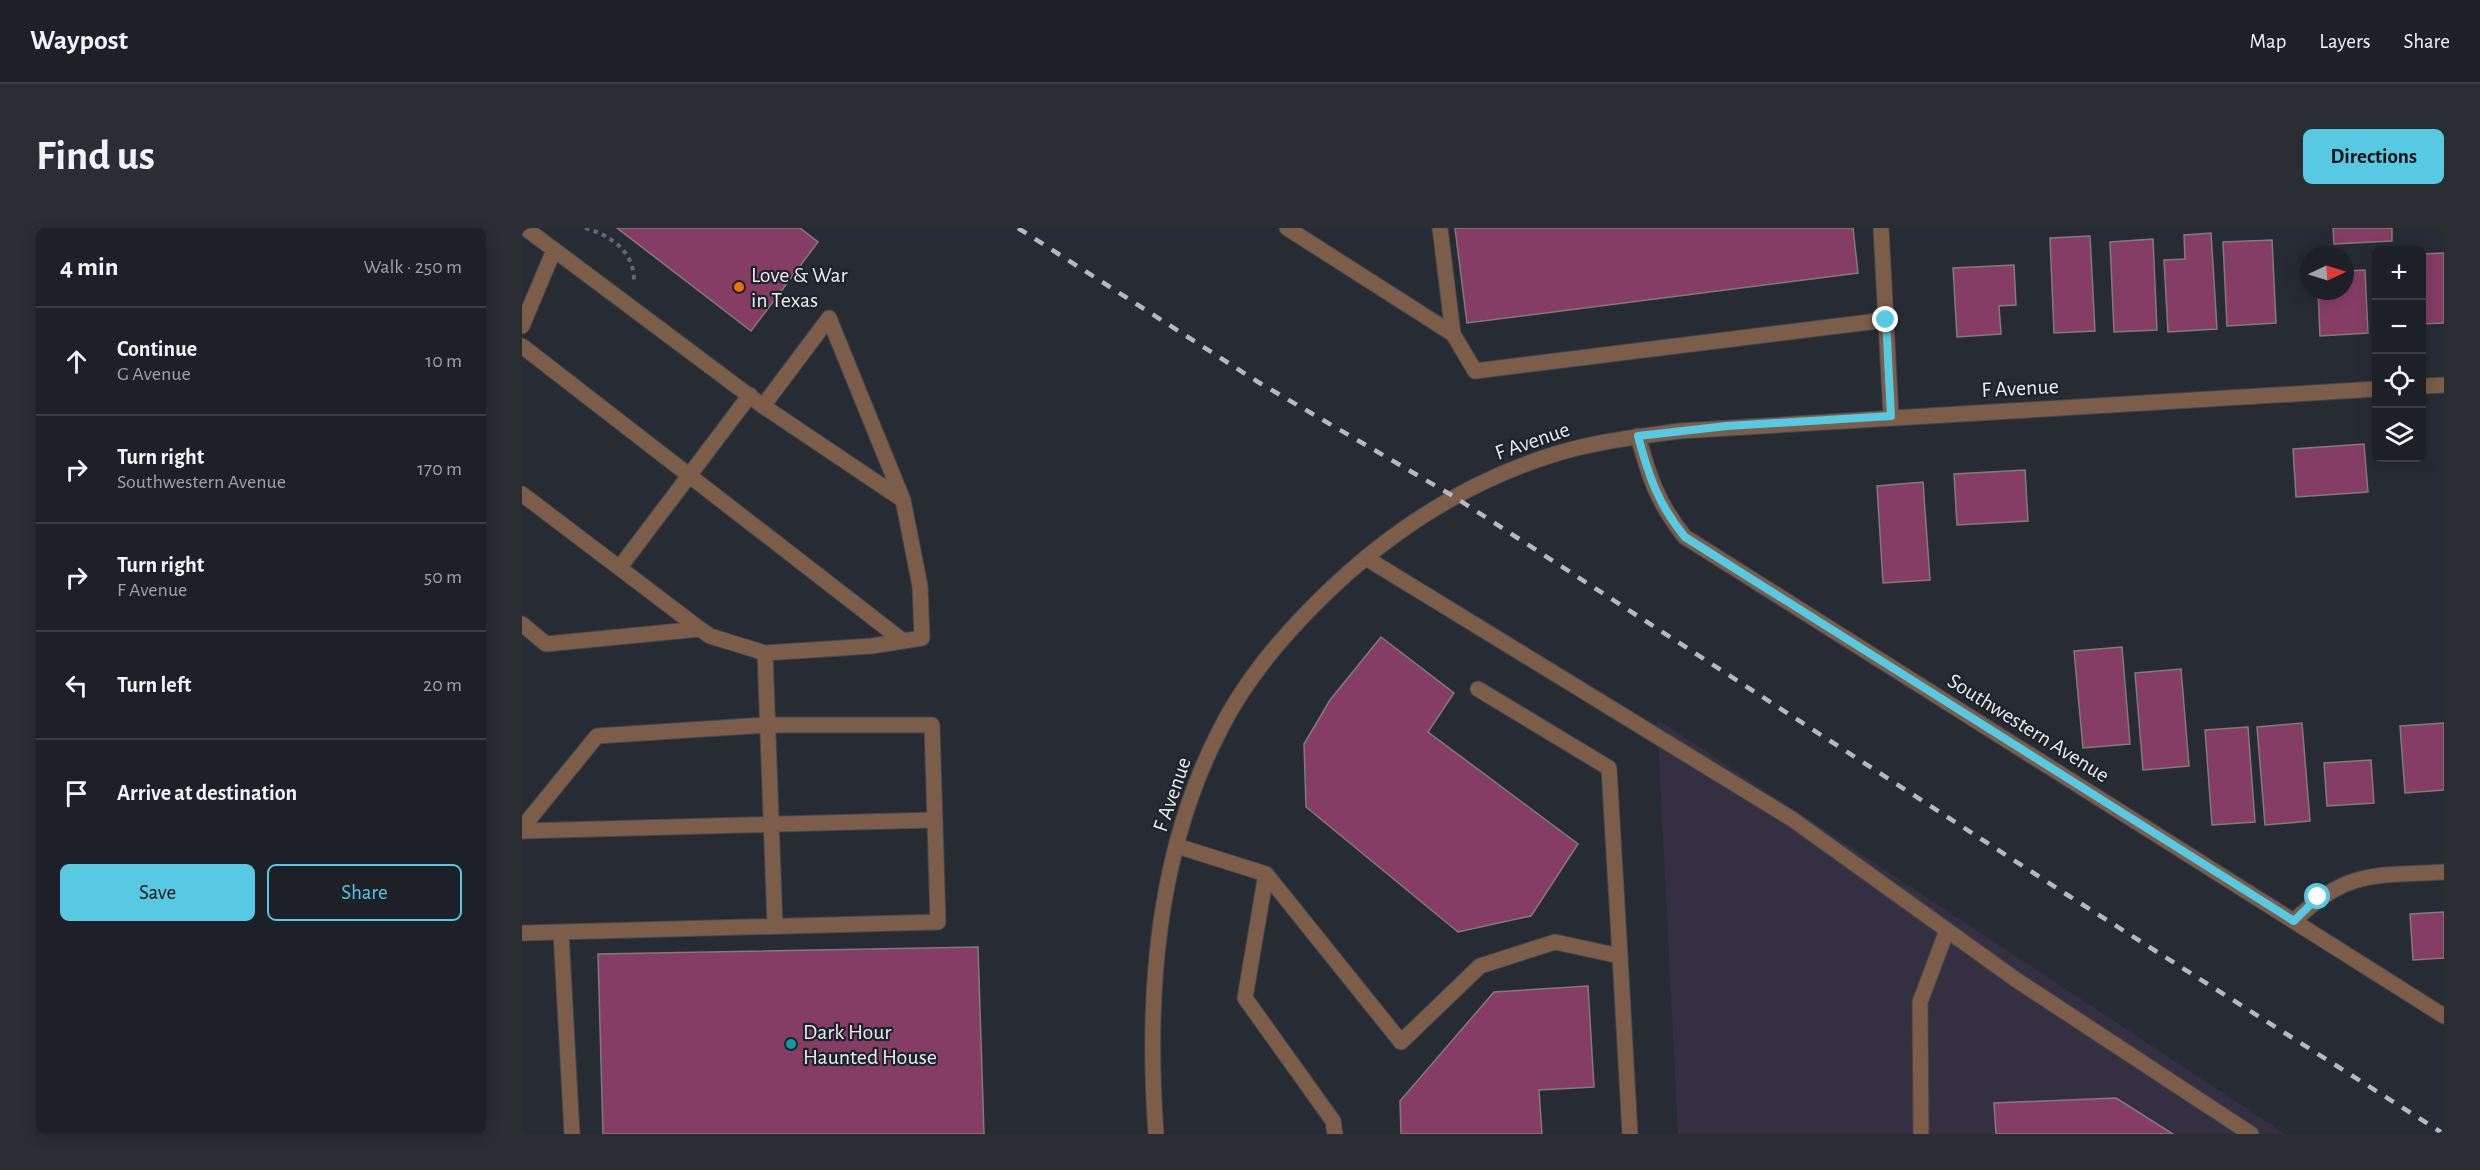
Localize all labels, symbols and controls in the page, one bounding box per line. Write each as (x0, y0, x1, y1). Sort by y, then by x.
text: Waypost (30, 27, 128, 55)
text: Map (2250, 31, 2286, 52)
text: Layers (2319, 31, 2370, 52)
text: Share (2403, 31, 2450, 52)
button: Directions (2303, 129, 2444, 184)
text: Find us (36, 135, 155, 177)
north arrow (2300, 246, 2354, 300)
map controls (2372, 246, 2426, 462)
button: + (2372, 246, 2426, 300)
text: 4 min (60, 254, 119, 280)
text: Walk · 250 m (363, 257, 462, 277)
place label: Love & War in Texas (751, 264, 848, 311)
marker: Love & War in Texas (732, 280, 746, 294)
button: − (2372, 300, 2426, 354)
route end (1872, 306, 1898, 332)
text: Continue (117, 338, 197, 360)
icon: ahead (60, 345, 93, 378)
text: 10 m (425, 351, 462, 371)
button: locate (2372, 354, 2426, 408)
text: G Avenue (117, 364, 191, 384)
street label: F Avenue (1981, 375, 2059, 401)
button: layers (2372, 408, 2426, 462)
street label: F Avenue (1492, 418, 1572, 464)
text: Turn right (117, 446, 204, 468)
icon: right (60, 453, 93, 486)
text: 170 m (417, 459, 462, 479)
text: Southwestern Avenue (117, 472, 286, 492)
text: Turn right (117, 554, 204, 576)
icon: right (60, 561, 93, 594)
text: 50 m (424, 567, 462, 587)
text: F Avenue (117, 580, 187, 600)
icon: left (60, 669, 93, 702)
street label: Southwestern Avenue (1944, 669, 2113, 786)
text: Turn left (117, 674, 191, 696)
text: 20 m (423, 675, 462, 695)
street label: F Avenue (1149, 754, 1195, 834)
icon: arrive (60, 777, 93, 810)
text: Arrive at destination (117, 782, 297, 804)
button: Save (60, 864, 255, 921)
button: Share (267, 864, 462, 921)
route start (2304, 883, 2330, 909)
place label: Dark Hour Haunted House (803, 1021, 937, 1068)
marker: Dark Hour Haunted House (784, 1037, 798, 1051)

